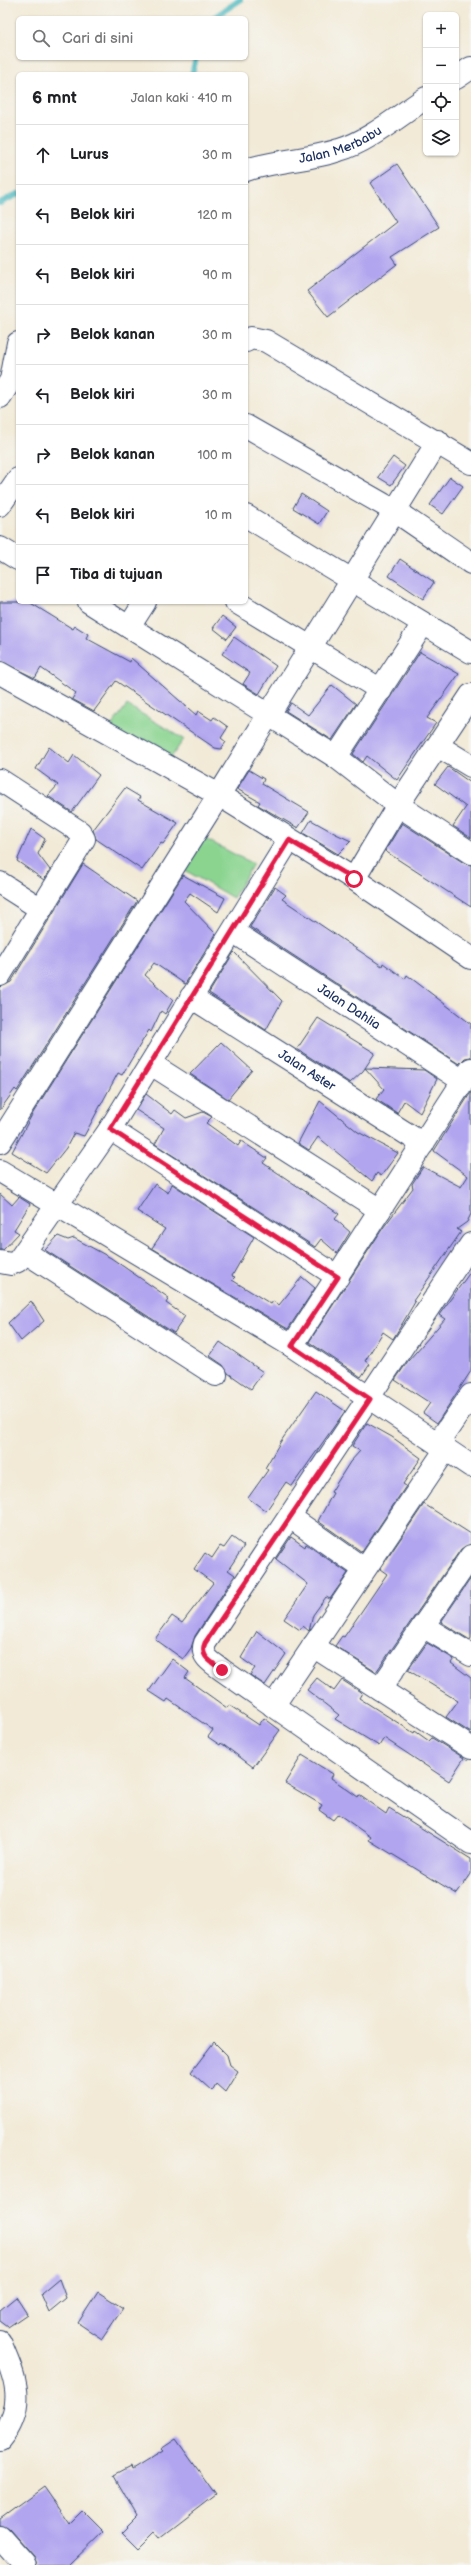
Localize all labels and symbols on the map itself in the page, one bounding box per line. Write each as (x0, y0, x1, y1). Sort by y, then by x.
street label: Jalan Merbabu (298, 123, 385, 167)
route start (345, 870, 363, 888)
street label: Jalan Dahlia (314, 980, 383, 1033)
street label: Jalan Aster (275, 1046, 339, 1095)
route end (213, 1661, 231, 1679)

